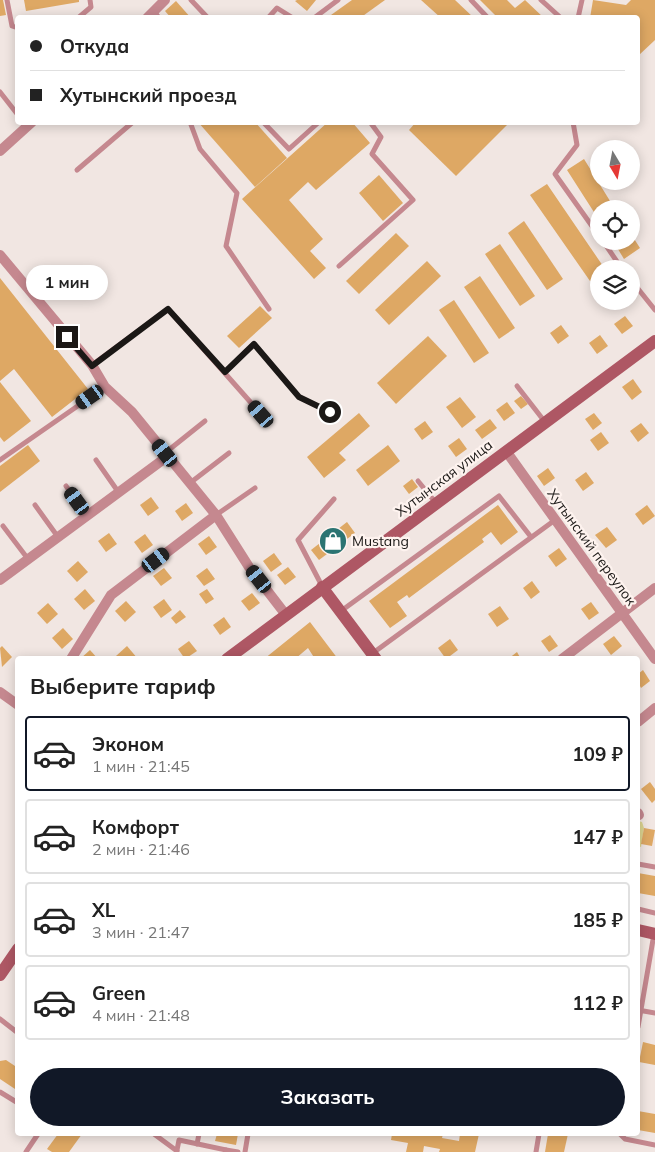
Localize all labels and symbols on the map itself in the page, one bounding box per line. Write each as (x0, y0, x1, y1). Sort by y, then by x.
north arrow (590, 140, 640, 190)
callout: 1 мин (26, 264, 108, 300)
route end (56, 326, 78, 348)
car (73, 382, 106, 412)
car (245, 398, 276, 430)
route start (319, 401, 341, 423)
street label: Хутынская улица (392, 436, 496, 520)
car (149, 437, 180, 469)
car (62, 484, 91, 518)
street label: Хутынский переулок (544, 485, 641, 609)
shop icon: Mustang (318, 526, 348, 556)
place label: Mustang (352, 532, 409, 550)
car (139, 545, 172, 575)
car (243, 563, 274, 595)

